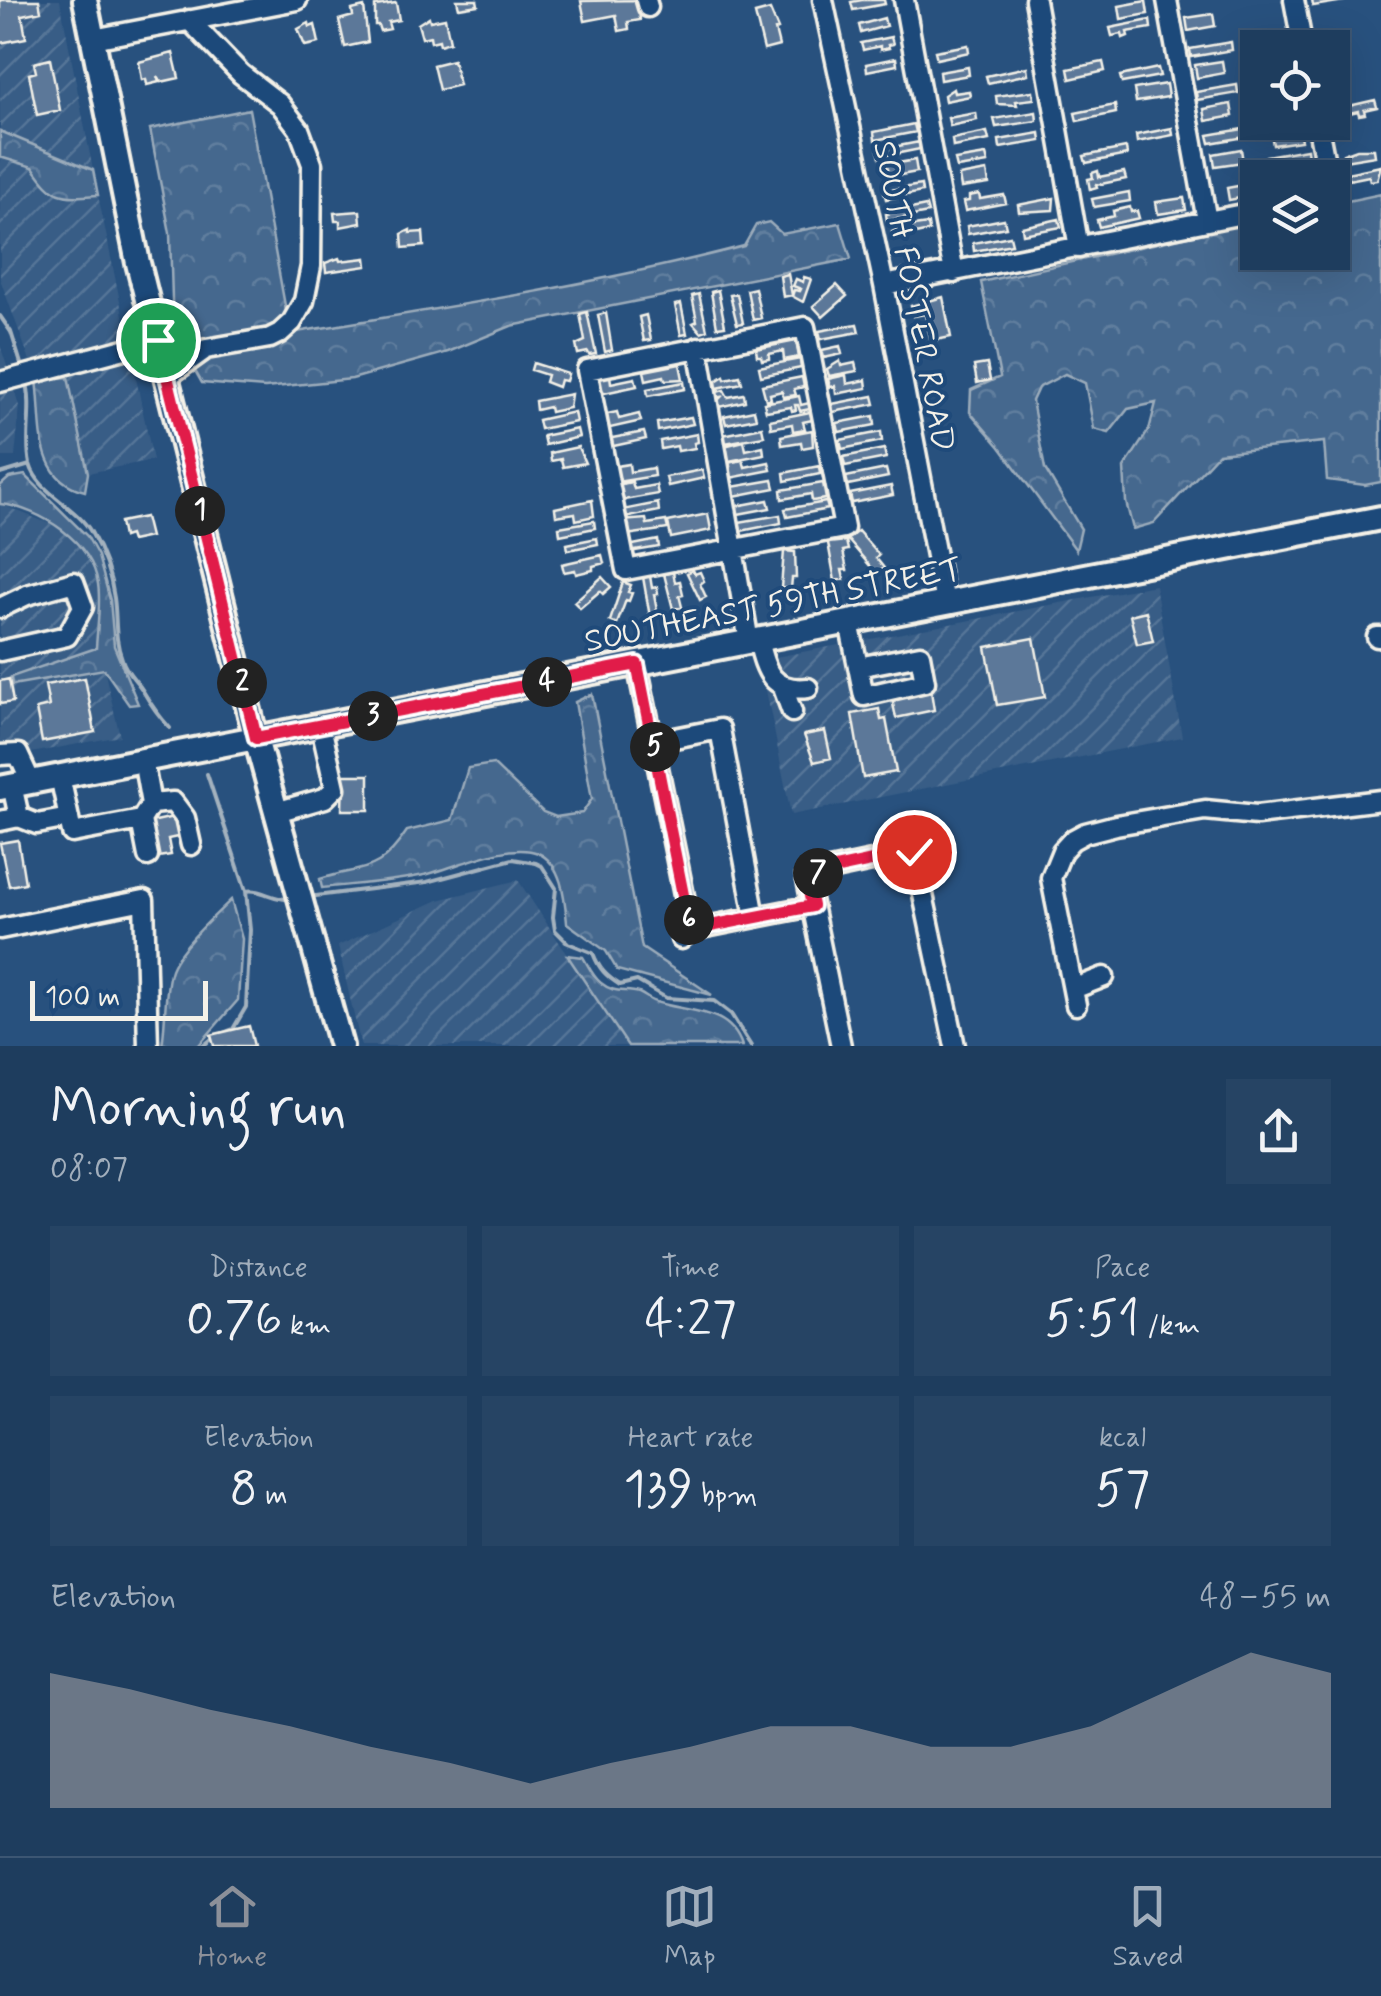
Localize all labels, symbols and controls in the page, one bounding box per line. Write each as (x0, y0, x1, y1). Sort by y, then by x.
map controls (1240, 30, 1350, 270)
button: locate (1240, 30, 1350, 140)
street label: SOUTH FOSTER ROAD (862, 138, 964, 455)
button: layers (1240, 160, 1350, 270)
pin (116, 298, 201, 383)
icon: arrive (131, 313, 186, 368)
pin: 1 (175, 486, 225, 536)
text: 1 (194, 492, 206, 529)
street label: SOUTHEAST 59TH STREET (581, 549, 966, 663)
pin: 4 (522, 657, 572, 707)
pin: 2 (217, 658, 267, 708)
text: 4 (539, 663, 555, 700)
text: 2 (235, 664, 249, 701)
pin: 3 (348, 691, 398, 741)
text: 3 (367, 697, 379, 734)
pin: 5 (630, 722, 680, 772)
text: 5 (647, 728, 663, 765)
pin (872, 810, 957, 895)
icon: check (887, 825, 942, 880)
pin: 7 (793, 848, 843, 898)
text: 7 (810, 854, 827, 891)
pin: 6 (664, 895, 714, 945)
text: 6 (682, 901, 696, 938)
scale bar (30, 976, 208, 1020)
text: 100 m (45, 980, 120, 1017)
text: Morning run (50, 1074, 347, 1146)
button: share (1226, 1079, 1331, 1184)
text: 08:07 (50, 1148, 128, 1190)
text: Distance (209, 1250, 308, 1287)
text: Time (661, 1250, 720, 1287)
text: Pace (1095, 1250, 1150, 1287)
text: 0.76 (186, 1287, 282, 1353)
text: 4:27 (644, 1287, 737, 1353)
text: 5:51 (1045, 1287, 1140, 1353)
text: km (282, 1308, 331, 1345)
text: /km (1140, 1308, 1200, 1345)
text: Elevation (203, 1420, 314, 1457)
text: Heart rate (628, 1420, 753, 1457)
text: kcal (1099, 1420, 1146, 1457)
text: 8 (229, 1457, 258, 1523)
text: 139 (624, 1457, 693, 1523)
text: 57 (1095, 1457, 1150, 1523)
text: m (258, 1478, 288, 1515)
text: bpm (693, 1478, 757, 1515)
text: Elevation (50, 1576, 176, 1618)
text: 48–55 m (1200, 1576, 1331, 1618)
tab: Home (198, 1879, 267, 1976)
tab: Map (662, 1879, 717, 1976)
tab: Saved (1113, 1879, 1183, 1976)

